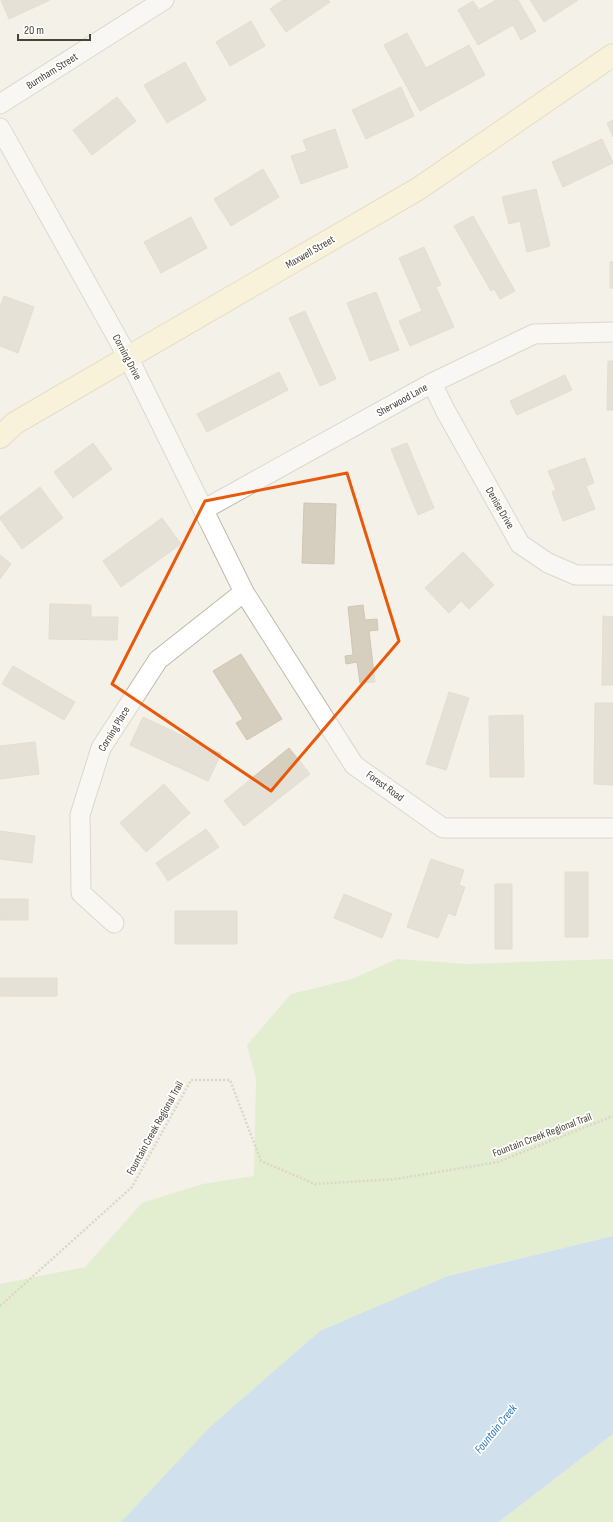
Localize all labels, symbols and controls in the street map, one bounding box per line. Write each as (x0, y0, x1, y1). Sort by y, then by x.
scale bar (18, 16, 90, 42)
text: 20 m (24, 23, 44, 38)
street label: Burnham Street (24, 50, 81, 92)
street label: Maxwell Street (283, 232, 337, 271)
street label: Corning Drive (110, 332, 144, 382)
street label: Sherwood Lane (374, 381, 430, 419)
street label: Denise Drive (483, 485, 517, 531)
street label: Corning Place (95, 704, 133, 754)
street label: Forest Road (364, 768, 407, 804)
street label: Fountain Creek Regional Trail (124, 1079, 186, 1177)
street label: Fountain Creek Regional Trail (491, 1110, 593, 1160)
water label: Fountain Creek (472, 1401, 521, 1457)

